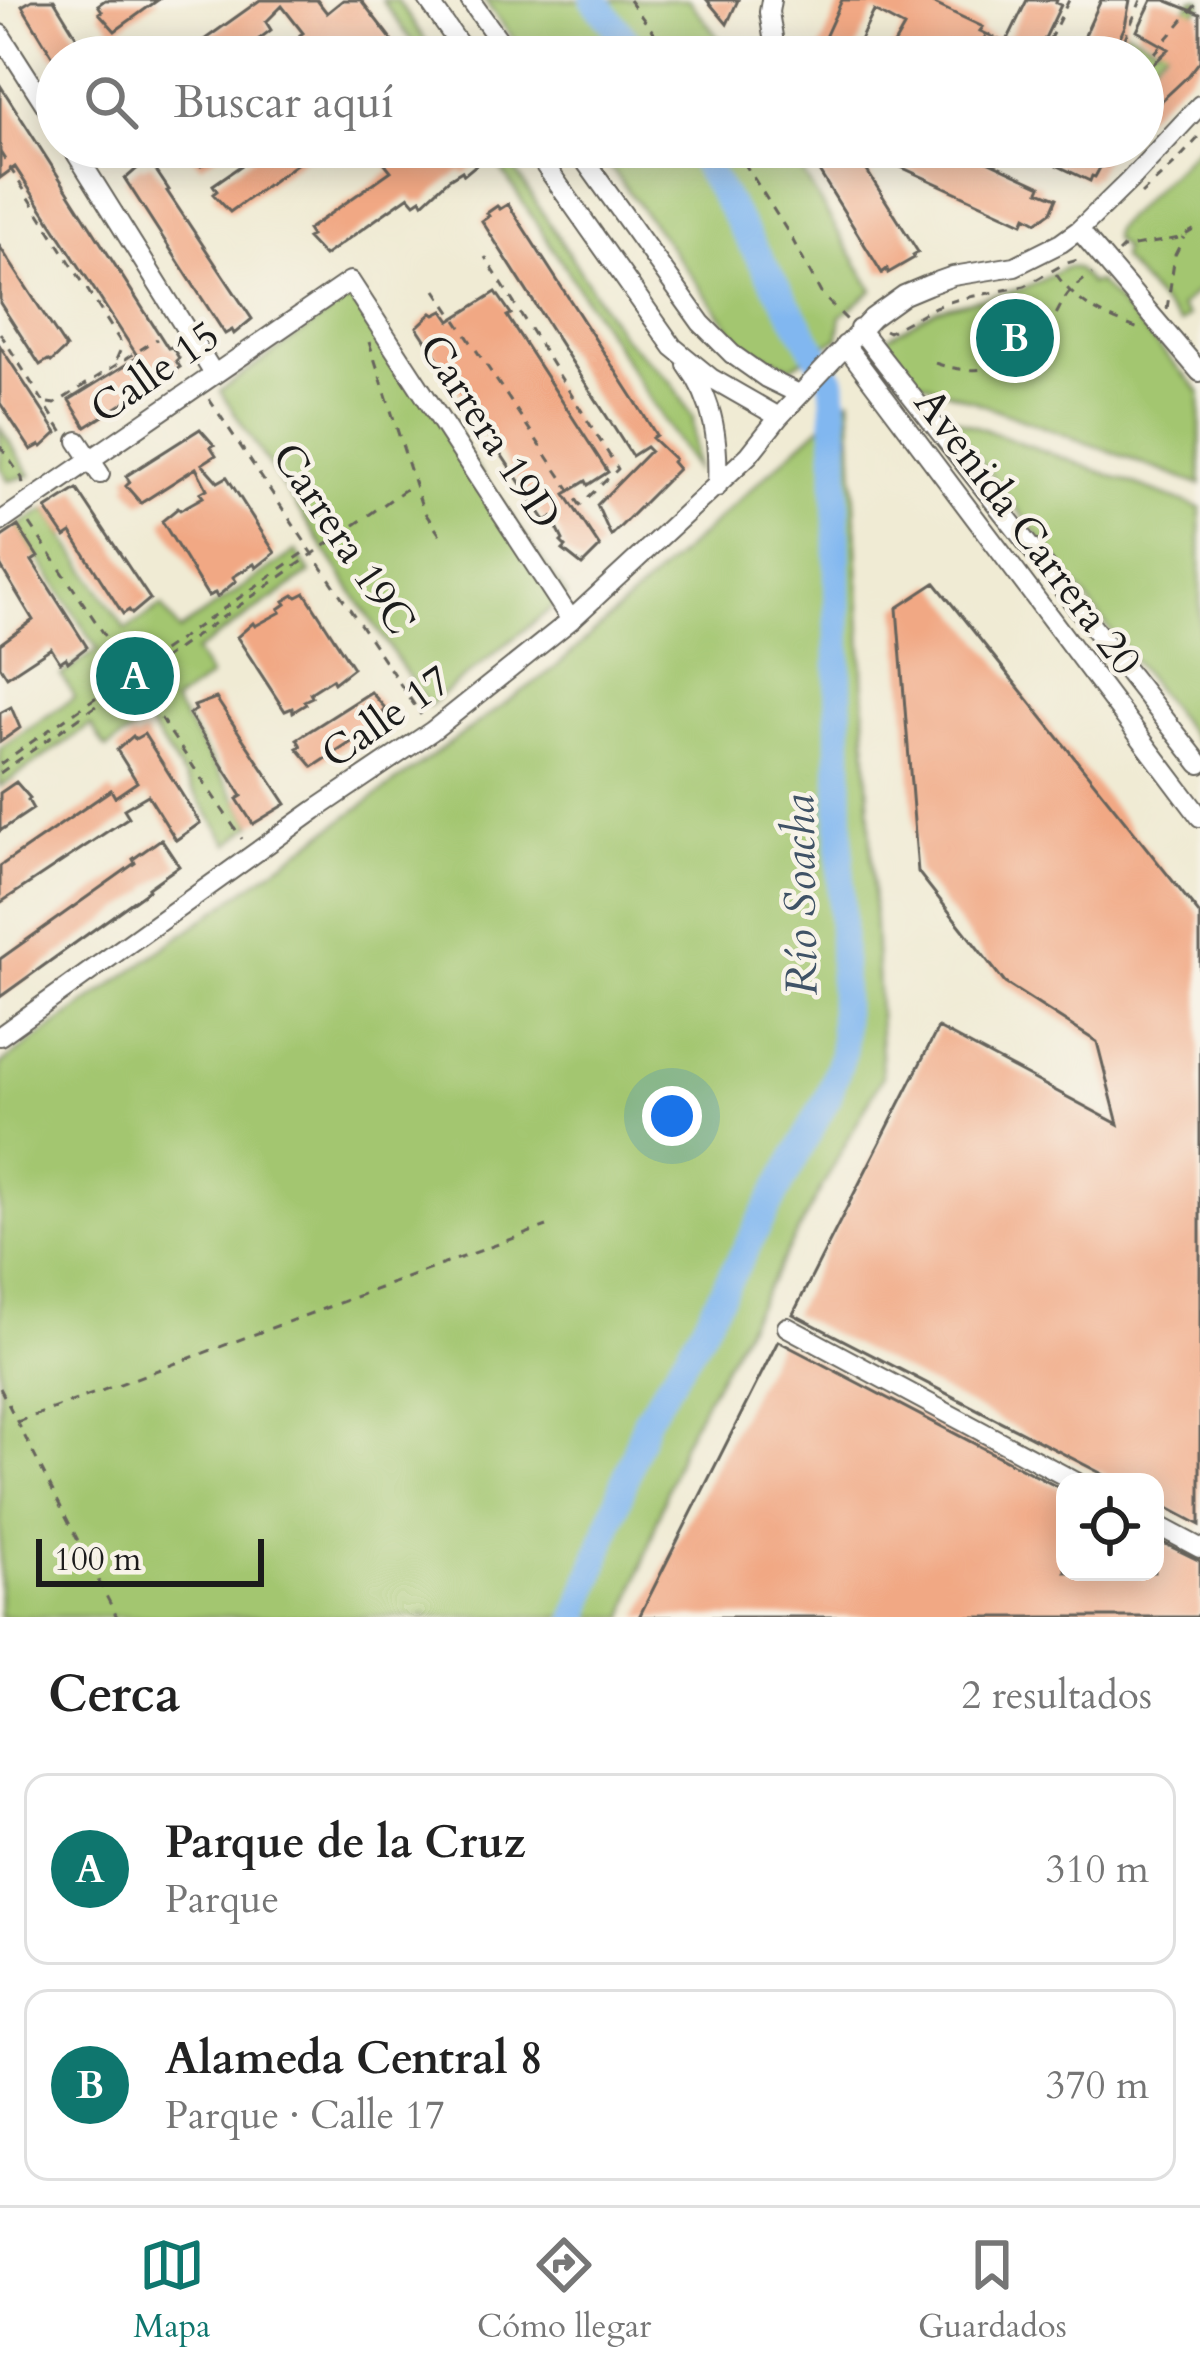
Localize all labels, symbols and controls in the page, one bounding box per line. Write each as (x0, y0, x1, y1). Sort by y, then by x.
search box (36, 36, 1164, 168)
icon: search (78, 69, 144, 135)
text: Buscar aquí (174, 72, 394, 133)
pin: B (976, 293, 1054, 383)
street label: Calle 15 (79, 307, 231, 437)
street label: Carrera 19D (405, 323, 574, 540)
street label: Avenida Carrera 20 (901, 377, 1155, 687)
street label: Carrera 19C (259, 432, 429, 646)
pin: A (96, 631, 174, 721)
street label: Calle 17 (310, 652, 462, 782)
water label: Río Soacha (768, 794, 833, 996)
your location (642, 1086, 702, 1146)
map controls (1056, 1473, 1164, 1581)
button: locate (1056, 1473, 1164, 1581)
scale bar (36, 1533, 264, 1586)
text: 100 m (54, 1537, 141, 1582)
text: Cerca (48, 1660, 180, 1730)
text: 2 resultados (961, 1669, 1152, 1722)
text: Parque de la Cruz (165, 1812, 526, 1873)
text: A (75, 1843, 105, 1896)
text: 310 m (1046, 1843, 1149, 1896)
text: Parque (165, 1873, 279, 1926)
text: Alameda Central 8 (165, 2028, 543, 2089)
text: B (76, 2059, 104, 2112)
text: 370 m (1046, 2059, 1149, 2112)
text: Parque · Calle 17 (165, 2089, 445, 2142)
tab: Mapa (133, 2232, 210, 2349)
tab: Cómo llegar (477, 2232, 651, 2349)
tab: Guardados (918, 2232, 1067, 2349)

